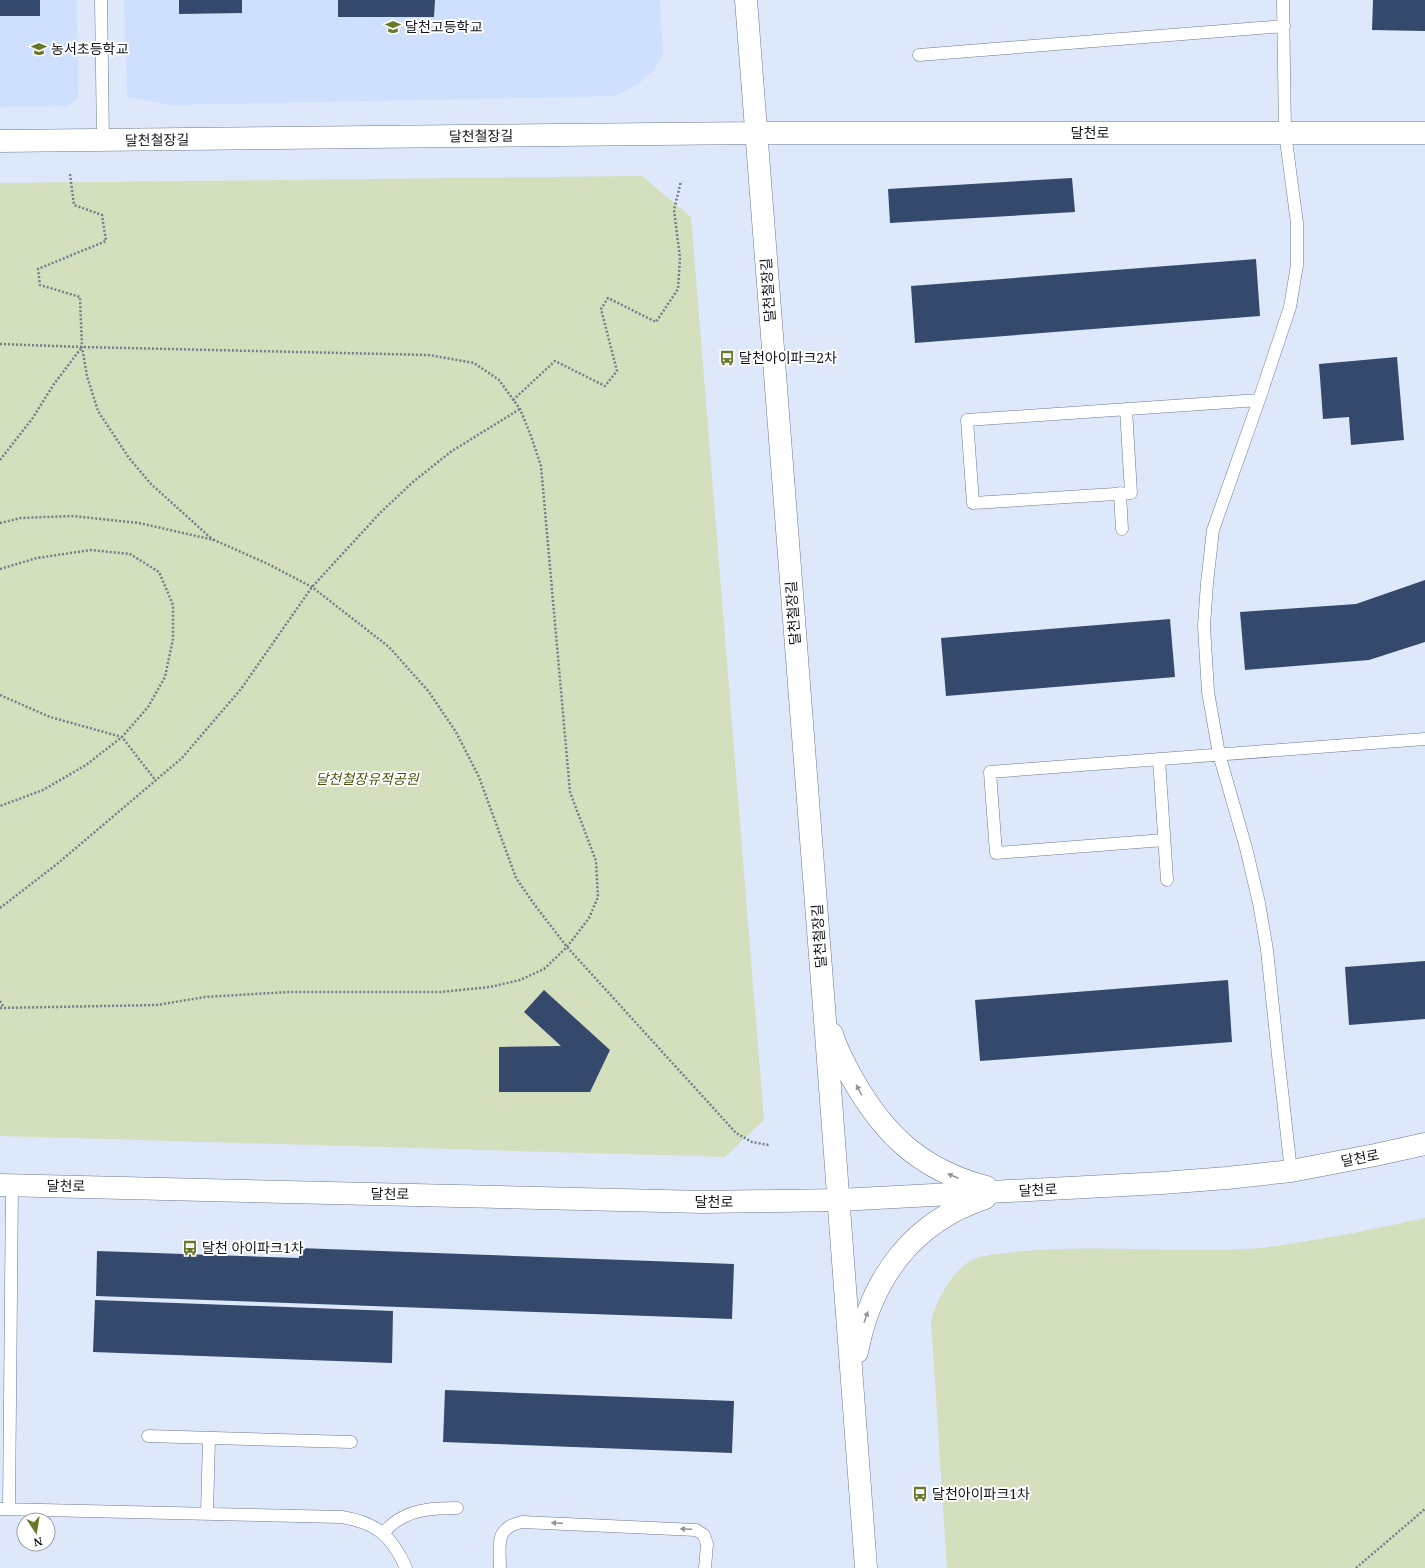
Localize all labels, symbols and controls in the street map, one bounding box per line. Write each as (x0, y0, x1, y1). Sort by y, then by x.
place label: 달천고등학교 (405, 17, 482, 36)
school or university icon: 달천고등학교 (384, 18, 402, 36)
place label: 농서초등학교 (51, 39, 128, 58)
school or university icon: 농서초등학교 (30, 40, 48, 58)
street label: 달천로 (1071, 123, 1109, 142)
street label: 달천철장길 (449, 125, 513, 146)
street label: 달천철장길 (125, 129, 189, 150)
street label: 달천철장길 (756, 257, 779, 323)
place label: 달천아이파크2차 (739, 348, 837, 367)
bus stop icon: 달천아이파크2차 (718, 349, 736, 367)
street label: 달천철장길 (781, 580, 804, 646)
park label: 달천철장유적공원 (315, 769, 420, 788)
street label: 달천철장길 (807, 903, 830, 969)
one-way arrow (855, 1084, 862, 1095)
street label: 달천로 (1339, 1144, 1381, 1171)
one-way arrow (947, 1173, 958, 1179)
street label: 달천로 (47, 1176, 86, 1195)
street label: 달천로 (1018, 1179, 1058, 1200)
street label: 달천로 (371, 1184, 410, 1203)
street label: 달천로 (695, 1192, 733, 1211)
place label: 달천 아이파크1차 (202, 1238, 304, 1257)
bus stop icon: 달천 아이파크1차 (181, 1239, 199, 1257)
one-way arrow (863, 1311, 869, 1323)
place label: 달천아이파크1차 (932, 1484, 1030, 1503)
bus stop icon: 달천아이파크1차 (911, 1485, 929, 1503)
north arrow (16, 1512, 56, 1552)
one-way arrow (551, 1520, 563, 1527)
one-way arrow (680, 1526, 692, 1533)
text: N (32, 1534, 44, 1551)

